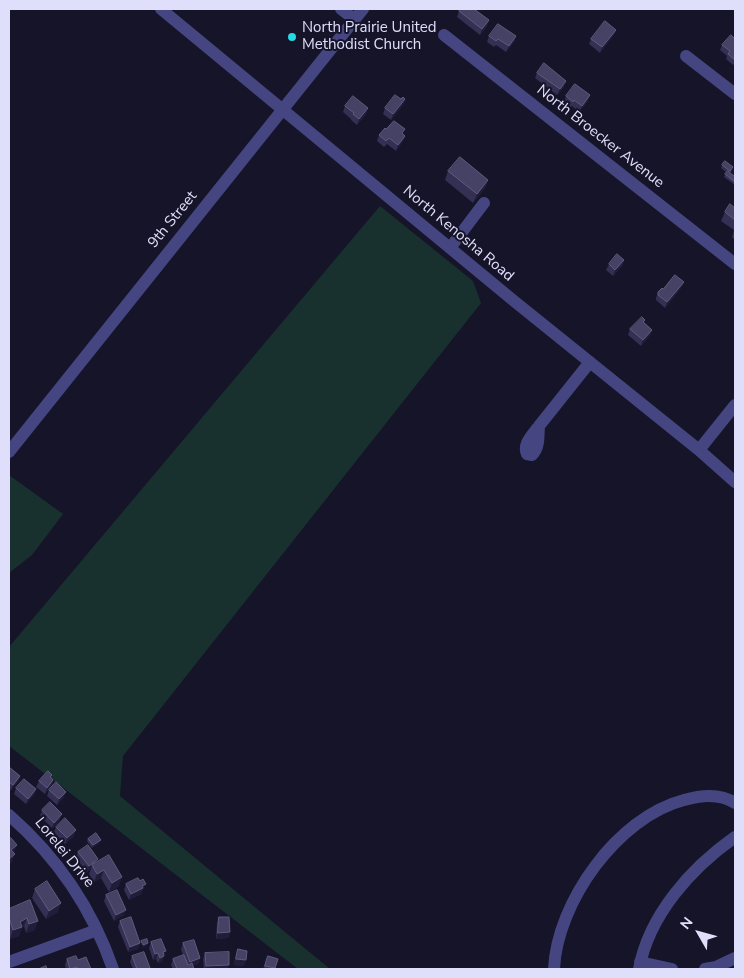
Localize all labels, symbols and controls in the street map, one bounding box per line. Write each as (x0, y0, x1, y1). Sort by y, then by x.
place label: North Prairie United Methodist Church (302, 19, 436, 54)
marker: North Prairie United Methodist Church (286, 31, 298, 43)
street label: North Broecker Avenue (533, 82, 667, 192)
street label: North Kenosha Road (399, 182, 517, 286)
street label: 9th Street (145, 188, 201, 252)
street label: Lorelei Drive (30, 814, 98, 892)
north arrow (674, 908, 724, 958)
text: N (676, 913, 697, 933)

